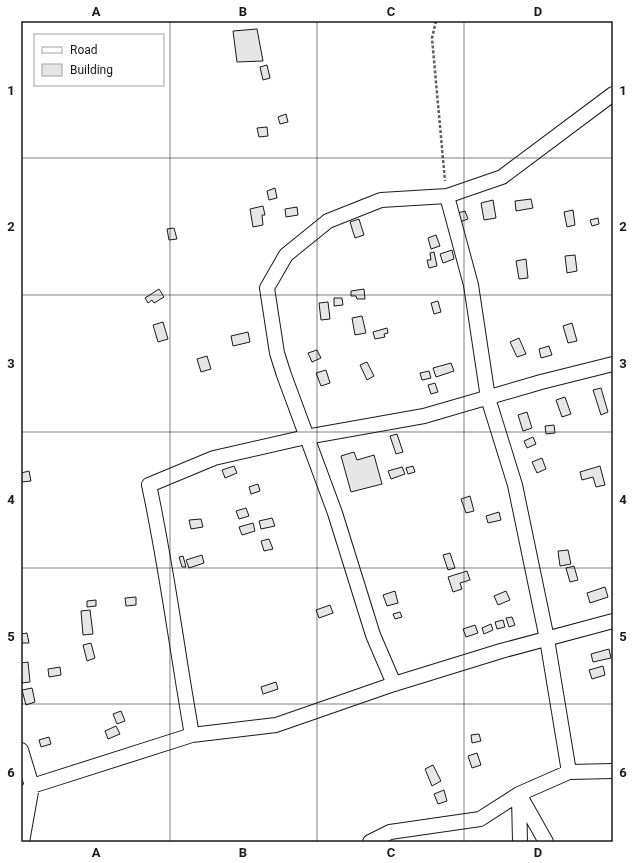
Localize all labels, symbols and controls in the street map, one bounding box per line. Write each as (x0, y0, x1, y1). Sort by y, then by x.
text: A (92, 4, 101, 19)
text: B (239, 4, 247, 19)
text: C (387, 4, 396, 19)
text: D (534, 4, 542, 19)
legend (34, 34, 164, 86)
text: Road (70, 43, 98, 57)
text: Building (70, 63, 113, 77)
text: 1 (7, 83, 15, 98)
text: 1 (619, 83, 627, 98)
text: 2 (7, 219, 15, 234)
text: 2 (619, 219, 627, 234)
text: 3 (7, 356, 15, 371)
text: 3 (619, 356, 627, 371)
text: 4 (7, 492, 15, 507)
text: 4 (619, 492, 627, 507)
text: 5 (7, 629, 15, 644)
text: 5 (619, 629, 627, 644)
text: 6 (7, 765, 15, 780)
text: 6 (619, 765, 627, 780)
text: A (92, 845, 101, 860)
text: B (239, 845, 247, 860)
text: C (387, 845, 396, 860)
text: D (534, 845, 542, 860)

